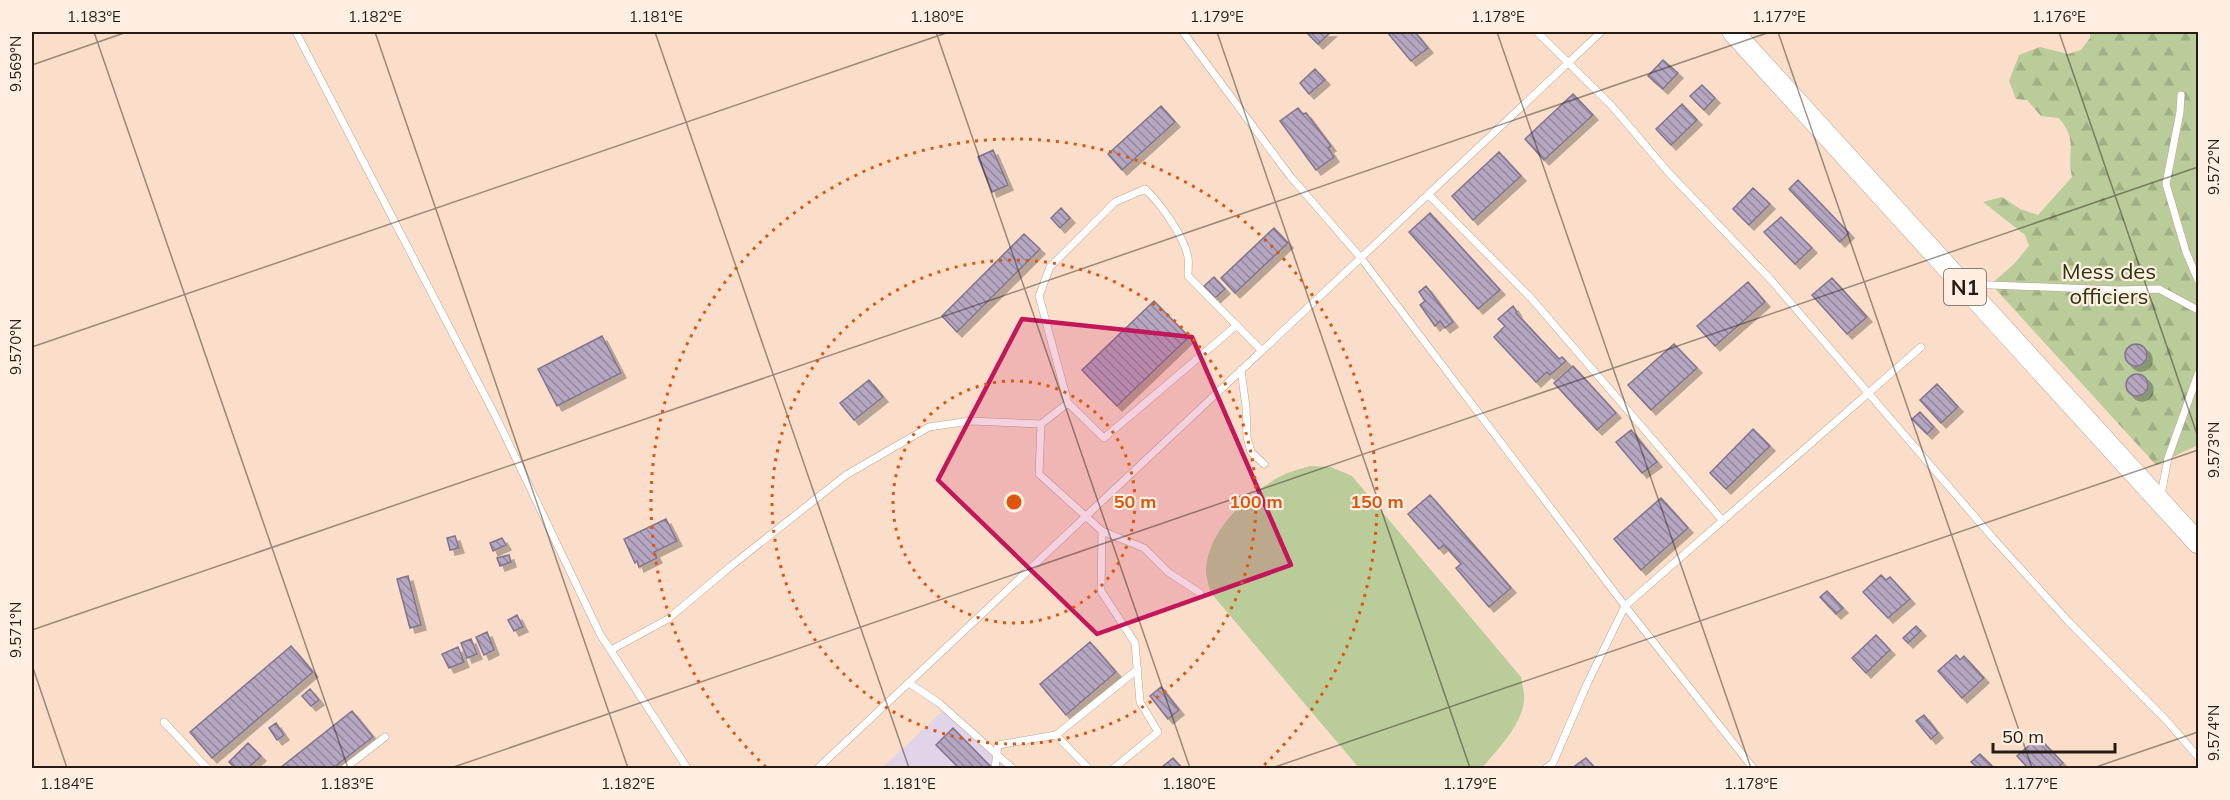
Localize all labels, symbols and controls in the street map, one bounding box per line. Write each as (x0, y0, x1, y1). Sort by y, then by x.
text: 1.183°E (67, 7, 121, 26)
text: 1.182°E (348, 7, 402, 26)
text: 1.181°E (629, 7, 683, 26)
text: 1.180°E (910, 7, 964, 26)
text: 1.179°E (1190, 7, 1244, 26)
text: 1.178°E (1471, 7, 1525, 26)
text: 1.177°E (1752, 7, 1806, 26)
text: 1.176°E (2032, 7, 2086, 26)
text: 9.569°N (6, 36, 25, 92)
text: 9.572°N (2204, 139, 2223, 195)
park label: Mess des officiers (2062, 257, 2156, 310)
road number: N1 (1944, 269, 1986, 305)
text: 9.570°N (6, 319, 25, 375)
text: 9.573°N (2204, 422, 2223, 478)
text: 50 m (1114, 490, 1156, 513)
text: 100 m (1229, 490, 1283, 513)
text: 150 m (1350, 490, 1404, 513)
centre of rings (1004, 492, 1024, 512)
text: 9.571°N (6, 602, 25, 658)
text: 9.574°N (2204, 705, 2223, 761)
scale bar (1993, 716, 2114, 754)
text: 50 m (2002, 725, 2044, 748)
text: 1.184°E (40, 774, 94, 793)
text: 1.183°E (320, 774, 374, 793)
text: 1.182°E (601, 774, 655, 793)
text: 1.181°E (882, 774, 936, 793)
text: 1.180°E (1162, 774, 1216, 793)
text: 1.179°E (1443, 774, 1497, 793)
text: 1.178°E (1724, 774, 1778, 793)
text: 1.177°E (2004, 774, 2058, 793)

